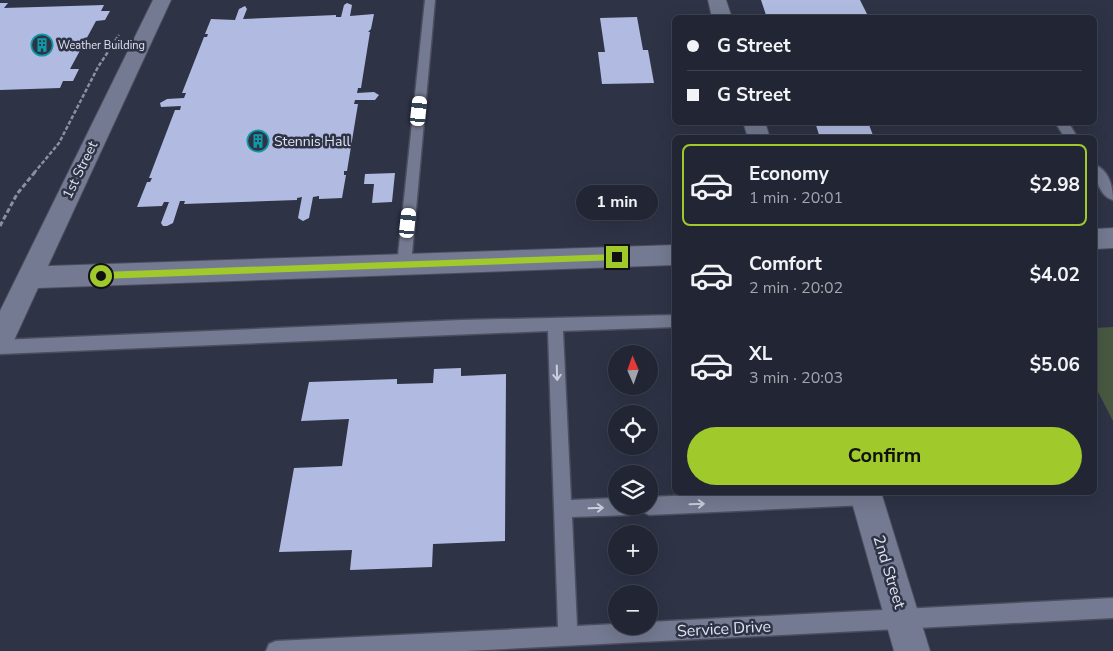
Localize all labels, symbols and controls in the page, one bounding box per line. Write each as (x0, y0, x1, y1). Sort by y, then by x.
building icon: Weather Building (30, 33, 54, 57)
text: G Street (717, 33, 790, 59)
place label: Weather Building (58, 38, 145, 53)
text: G Street (717, 82, 790, 108)
car (409, 95, 428, 127)
building icon: Stennis Hall (246, 129, 270, 153)
place label: Stennis Hall (274, 132, 352, 151)
street label: 1st Street (58, 138, 102, 202)
text: Economy (749, 161, 829, 187)
icon: car (689, 163, 734, 208)
text: $2.98 (1030, 172, 1080, 198)
callout: 1 min (576, 184, 658, 220)
text: 1 min · 20:01 (749, 187, 843, 209)
text: 1 min (596, 191, 638, 213)
car (398, 207, 417, 239)
route end (606, 246, 628, 268)
text: Comfort (749, 251, 822, 277)
icon: car (689, 253, 734, 298)
text: $4.02 (1030, 262, 1080, 288)
route start (90, 265, 112, 287)
text: 2 min · 20:02 (749, 277, 843, 299)
text: XL (749, 341, 772, 367)
icon: car (689, 343, 734, 388)
north arrow (608, 345, 658, 395)
map controls (608, 345, 658, 635)
text: $5.06 (1030, 352, 1080, 378)
one-way arrow (552, 364, 562, 380)
text: 3 min · 20:03 (749, 367, 843, 389)
button: locate (608, 405, 658, 455)
button: Confirm (687, 427, 1082, 485)
button: layers (608, 465, 658, 515)
one-way arrow (689, 499, 705, 508)
one-way arrow (587, 503, 603, 512)
button: + (608, 525, 658, 575)
street label: 2nd Street (867, 533, 911, 612)
button: − (608, 585, 658, 635)
street label: Service Drive (676, 616, 772, 642)

